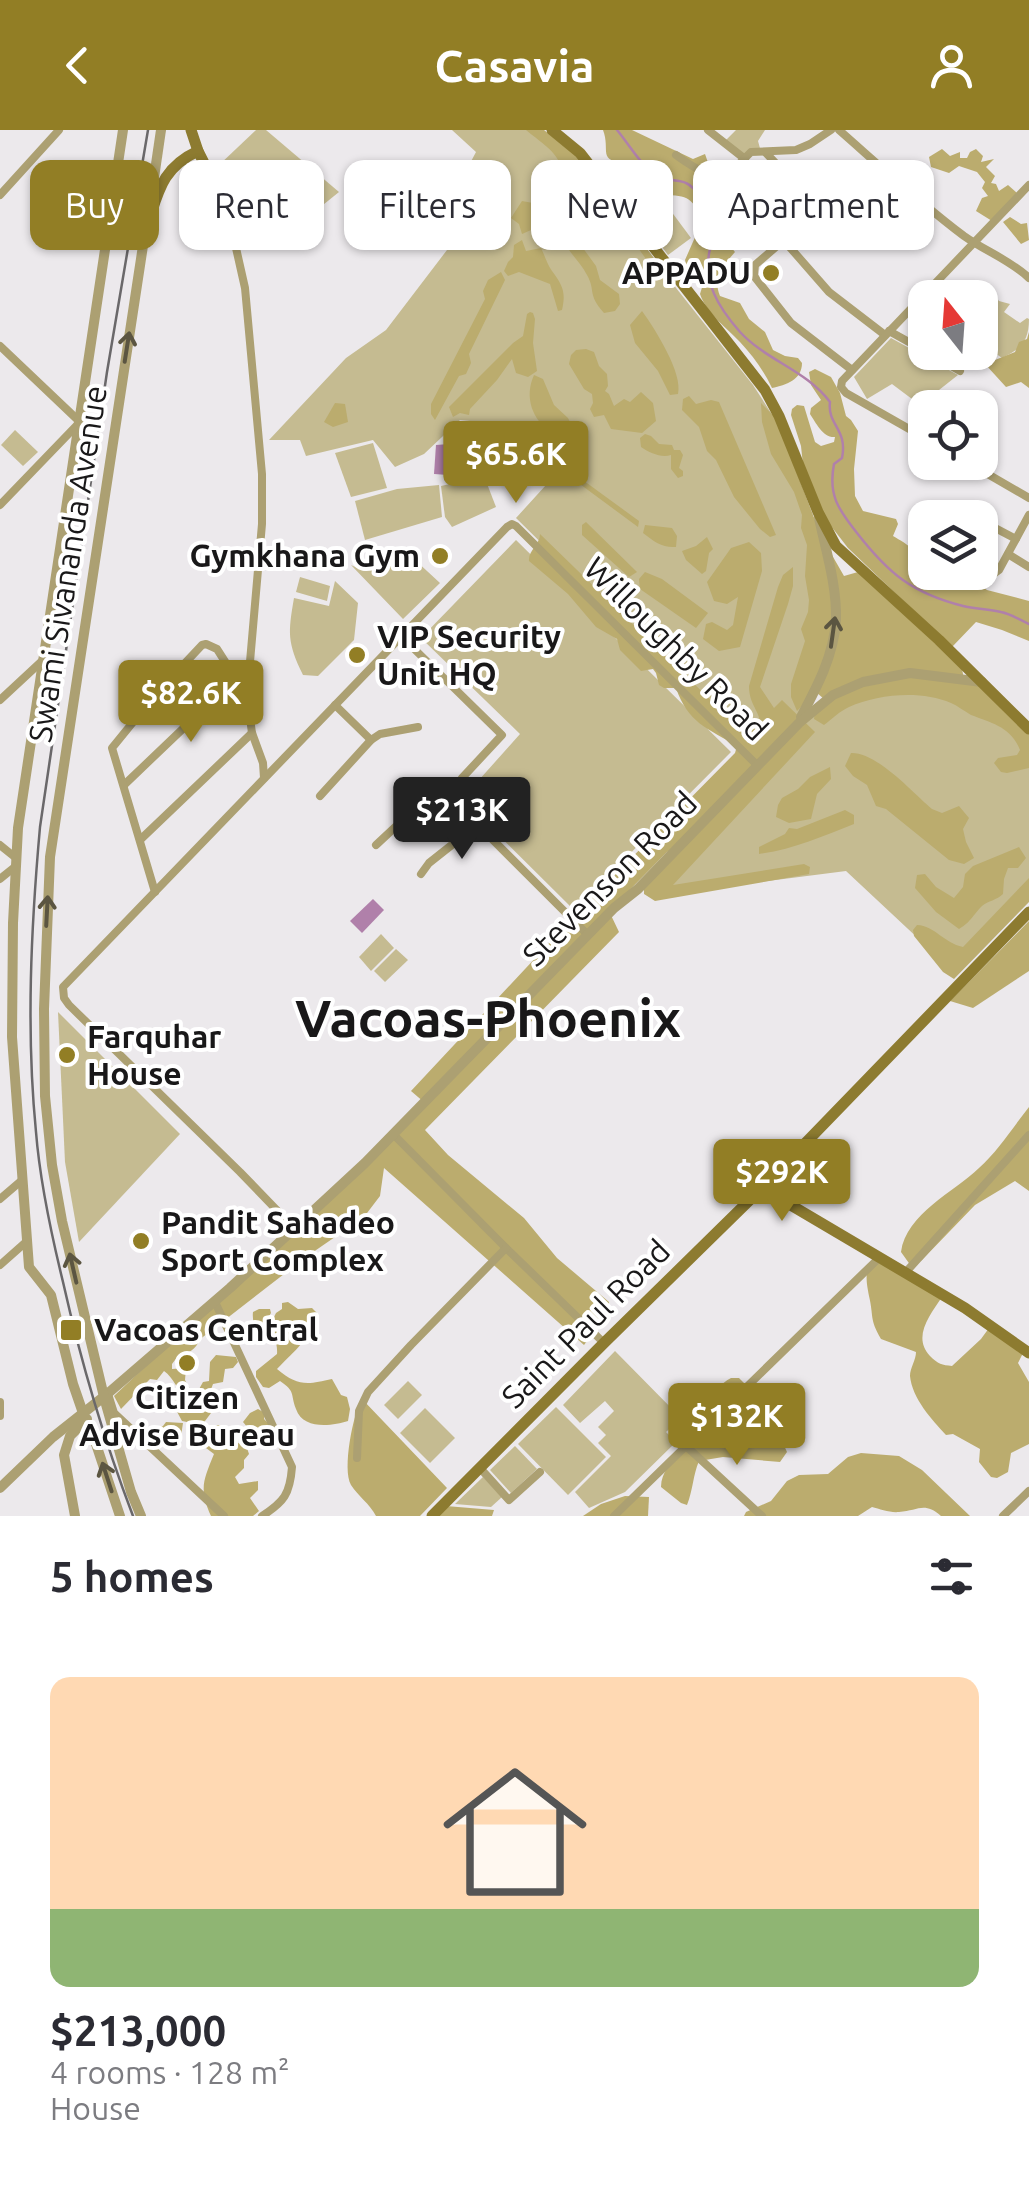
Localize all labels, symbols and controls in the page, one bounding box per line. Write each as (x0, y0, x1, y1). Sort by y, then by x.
icon: back (50, 38, 105, 93)
icon: person (924, 38, 979, 93)
text: Casavia (435, 40, 594, 91)
chip: Buy (30, 160, 159, 250)
chip: Rent (179, 160, 324, 250)
chip: Filters (344, 160, 511, 250)
chip: New (531, 160, 673, 250)
chip: Apartment (693, 160, 934, 250)
place label: APPADU (622, 254, 751, 290)
marker: APPADU (760, 262, 782, 284)
north arrow (908, 280, 998, 370)
map controls (908, 280, 998, 590)
one-way arrow (119, 331, 137, 364)
street label: Swami Sivananda Avenue (21, 383, 113, 745)
button: locate (908, 390, 998, 480)
pin: $65.6K (435, 421, 597, 506)
text: $65.6K (465, 435, 567, 471)
button: layers (908, 500, 998, 590)
place label: Gymkhana Gym (189, 537, 420, 573)
marker: Gymkhana Gym (429, 545, 451, 567)
street label: Willoughby Road (578, 549, 776, 747)
one-way arrow (825, 617, 843, 649)
place label: VIP Security Unit HQ (377, 618, 561, 691)
marker: VIP Security Unit HQ (346, 644, 368, 666)
pin: $82.6K (110, 660, 272, 745)
text: $82.6K (140, 674, 242, 710)
pin: $213K (392, 777, 532, 862)
street label: Stevenson Road (515, 784, 703, 972)
text: $213K (415, 791, 509, 827)
one-way arrow (38, 896, 57, 928)
district label: Vacoas-Phoenix (295, 989, 681, 1047)
place label: Farquhar House (87, 1018, 222, 1091)
marker: Farquhar House (56, 1044, 78, 1066)
pin: $292K (712, 1139, 852, 1224)
text: $292K (735, 1153, 829, 1189)
place label: Pandit Sahadeo Sport Complex (161, 1204, 395, 1277)
marker: Pandit Sahadeo Sport Complex (130, 1230, 152, 1252)
street label: Saint Paul Road (494, 1232, 677, 1415)
one-way arrow (63, 1253, 81, 1285)
place label: Vacoas Central (94, 1311, 318, 1347)
marker: Vacoas Central (58, 1317, 84, 1343)
marker: Citizen Advise Bureau (176, 1352, 198, 1374)
place label: Citizen Advise Bureau (79, 1379, 295, 1452)
pin: $132K (667, 1383, 807, 1468)
text: $132K (690, 1397, 784, 1433)
one-way arrow (96, 1462, 114, 1494)
icon: filters (924, 1549, 979, 1604)
text: 5 homes (50, 1553, 214, 1600)
icon: home (425, 1742, 605, 1922)
text: $213,000 (50, 2007, 226, 2054)
text: 4 rooms · 128 m² (50, 2054, 290, 2090)
text: House (50, 2090, 141, 2126)

